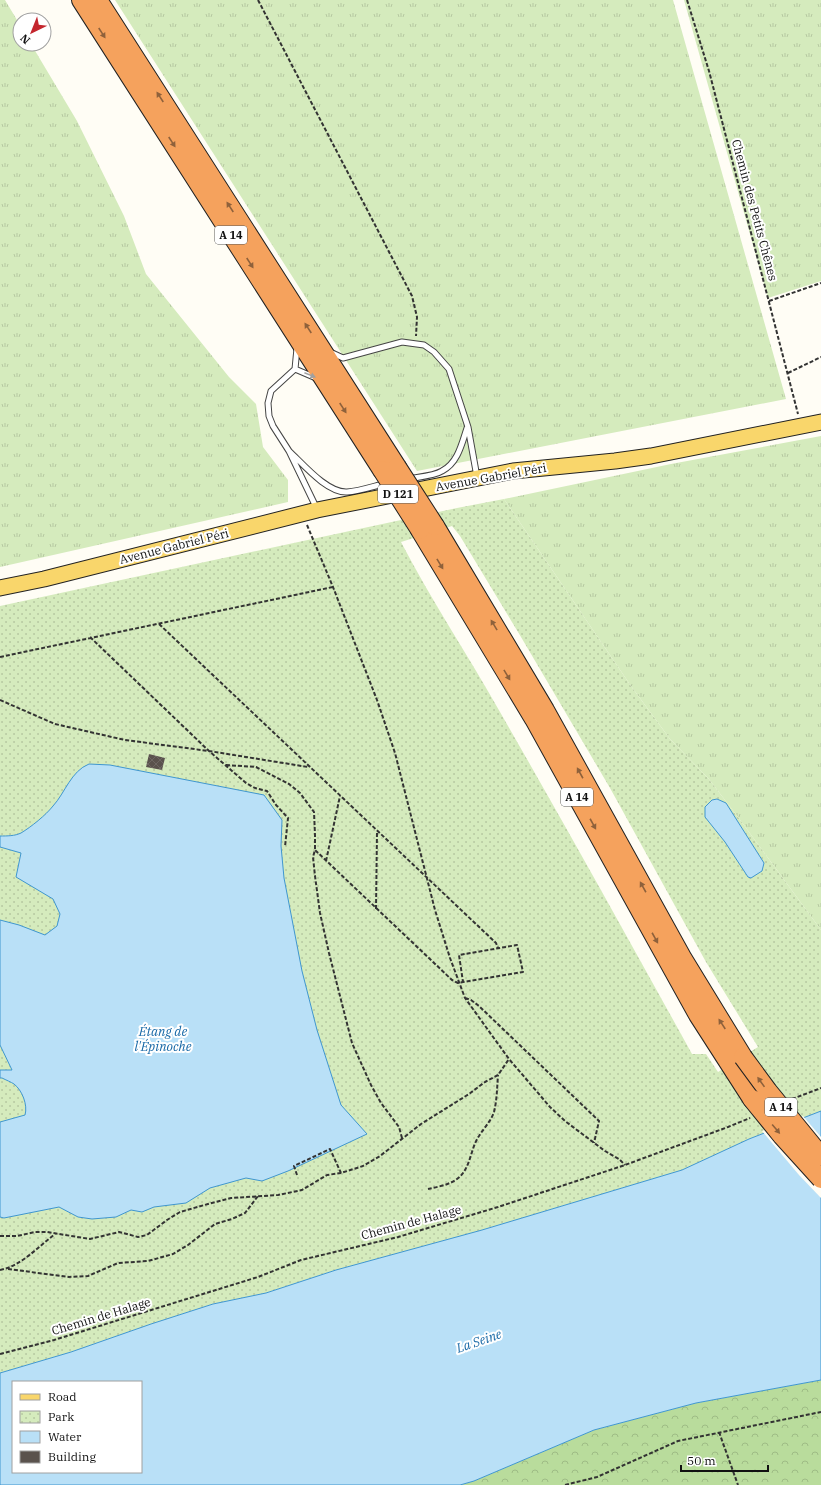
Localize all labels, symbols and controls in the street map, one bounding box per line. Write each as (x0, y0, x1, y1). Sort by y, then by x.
north arrow (12, 12, 52, 52)
one-way arrow (98, 28, 106, 38)
text: N (17, 31, 33, 47)
one-way arrow (156, 92, 164, 102)
one-way arrow (168, 137, 176, 147)
street label: Chemin des Petits Chênes (729, 138, 781, 283)
one-way arrow (226, 202, 234, 212)
road number: A 14 (215, 226, 247, 244)
one-way arrow (246, 258, 254, 269)
one-way arrow (304, 323, 312, 333)
one-way arrow (305, 373, 317, 379)
one-way arrow (339, 402, 346, 414)
street label: Avenue Gabriel Péri (435, 460, 548, 494)
road number: D 121 (378, 485, 418, 503)
street label: Avenue Gabriel Péri (118, 525, 230, 567)
one-way arrow (437, 558, 444, 570)
one-way arrow (490, 619, 497, 631)
one-way arrow (504, 669, 511, 681)
one-way arrow (577, 768, 583, 779)
road number: A 14 (561, 788, 593, 806)
one-way arrow (589, 818, 596, 830)
one-way arrow (640, 881, 647, 893)
one-way arrow (652, 932, 659, 944)
one-way arrow (718, 1019, 726, 1029)
water label: Étang de l'Épinoche (134, 1023, 192, 1055)
one-way arrow (757, 1077, 765, 1087)
road number: A 14 (765, 1098, 797, 1116)
one-way arrow (772, 1124, 781, 1134)
street label: Chemin de Halage (359, 1201, 463, 1243)
street label: Chemin de Halage (50, 1294, 152, 1338)
water label: La Seine (453, 1325, 504, 1357)
legend (12, 1381, 142, 1473)
text: Road (48, 1389, 77, 1404)
text: Park (48, 1409, 74, 1424)
text: Water (48, 1429, 82, 1444)
scale bar (681, 1447, 768, 1473)
text: Building (48, 1449, 96, 1464)
text: 50 m (687, 1453, 716, 1468)

